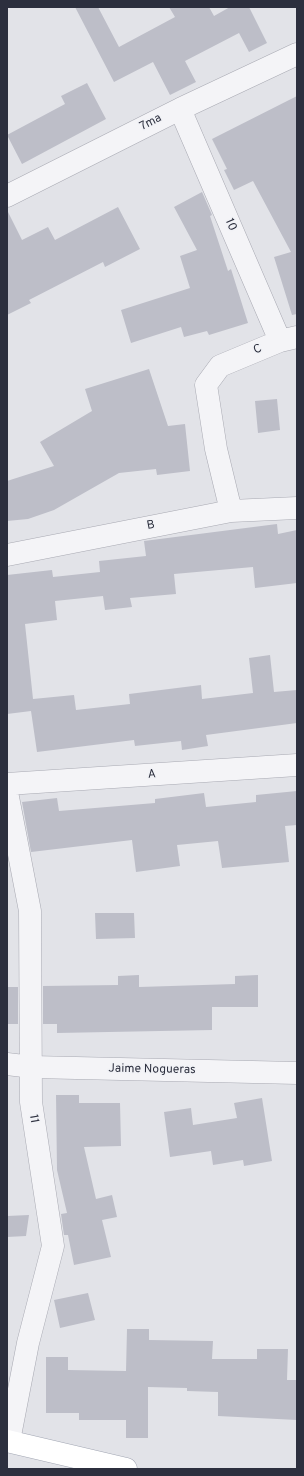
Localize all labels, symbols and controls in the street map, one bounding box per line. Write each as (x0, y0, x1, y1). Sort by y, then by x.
street label: 7ma (138, 111, 164, 135)
street label: 10 (221, 217, 239, 233)
street label: C (252, 342, 264, 358)
street label: B (146, 518, 156, 534)
street label: A (147, 768, 157, 782)
street label: Jaime Nogueras (108, 1062, 196, 1078)
street label: 11 (25, 1113, 41, 1125)

